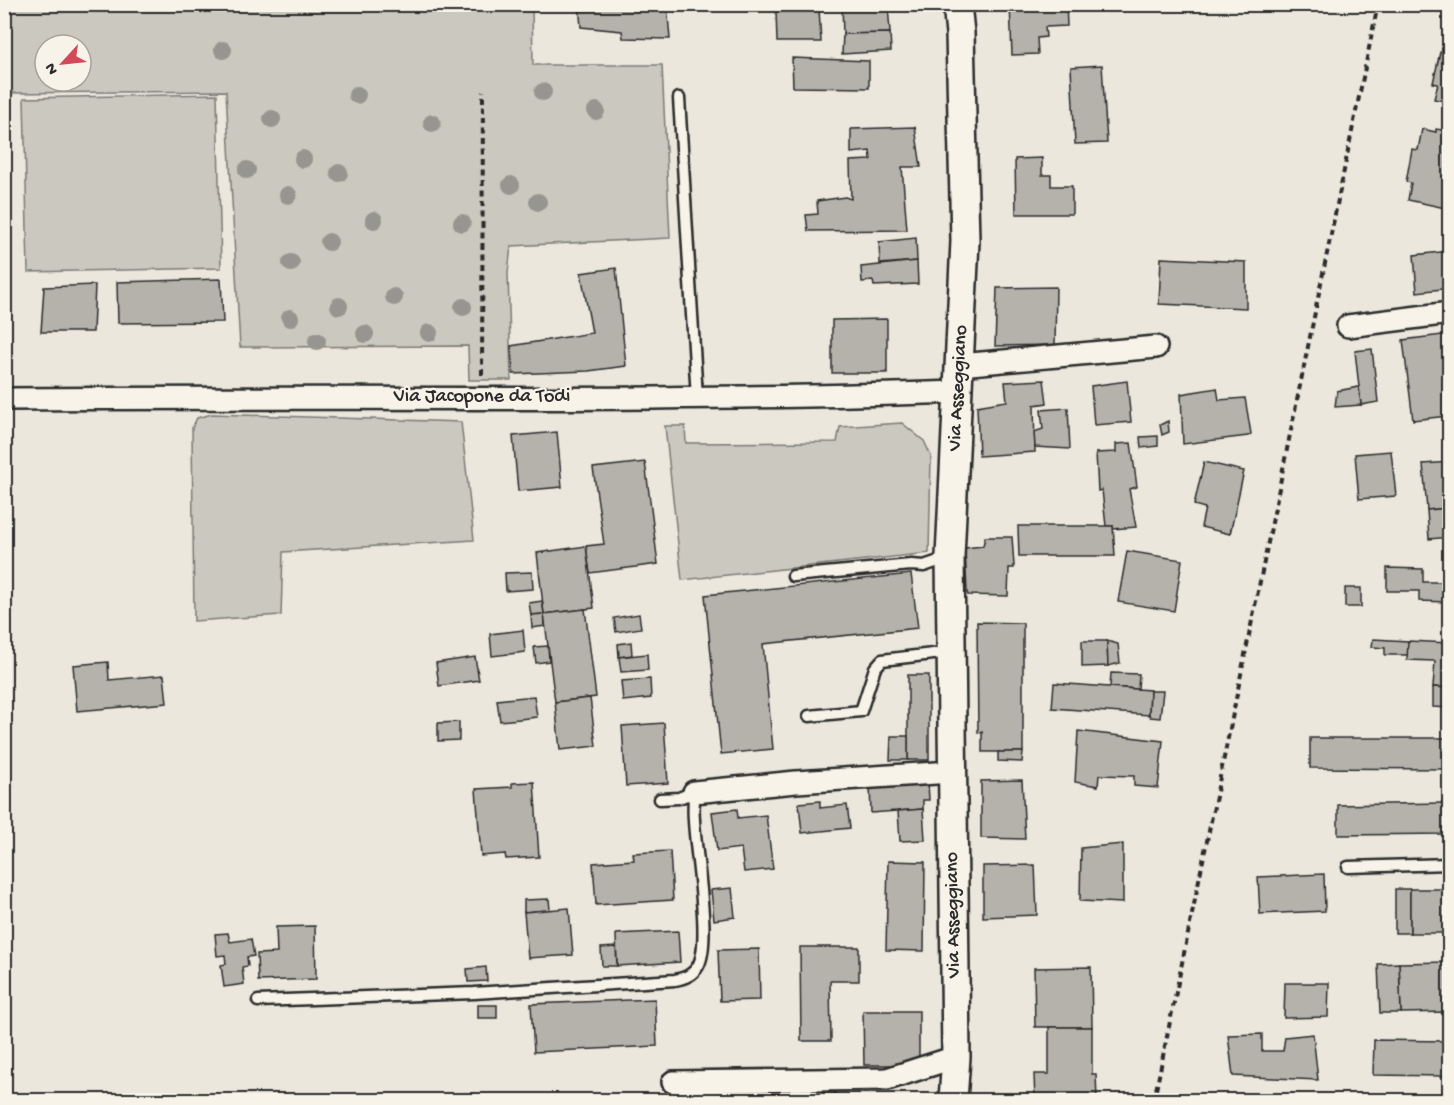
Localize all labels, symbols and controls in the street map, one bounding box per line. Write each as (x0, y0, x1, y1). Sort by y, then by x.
north arrow (33, 33, 93, 93)
text: N (42, 59, 64, 77)
street label: Via Asseggiano (944, 324, 974, 453)
street label: Via Jacopone da Todi (393, 386, 570, 409)
street label: Via Asseggiano (941, 852, 967, 979)

